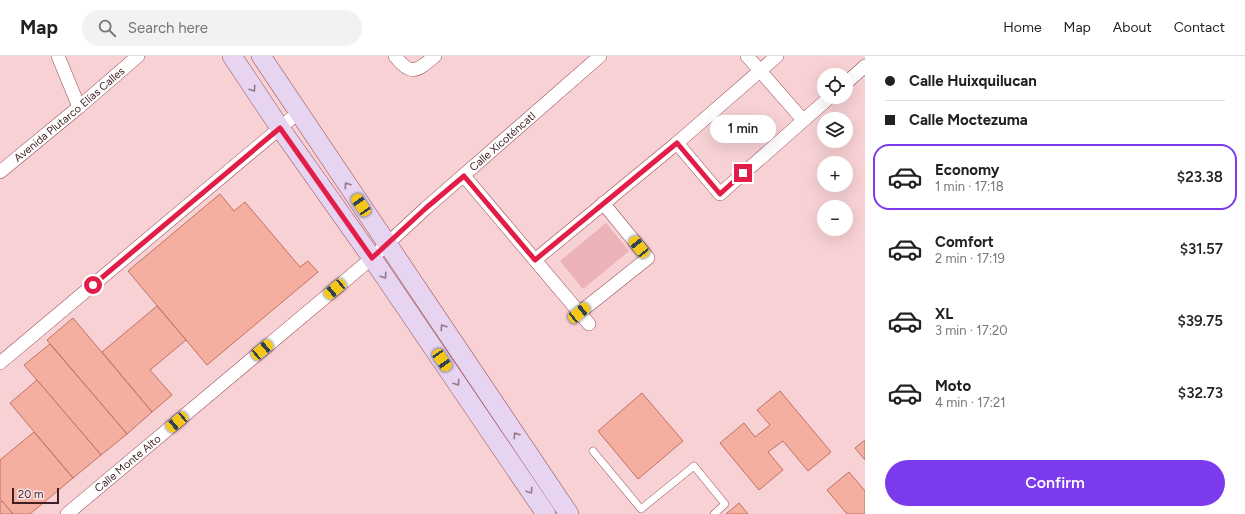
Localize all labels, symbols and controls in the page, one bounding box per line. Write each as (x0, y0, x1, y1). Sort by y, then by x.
search box (82, 10, 362, 46)
text: Map (20, 16, 58, 39)
icon: search (96, 17, 118, 39)
text: Search here (128, 19, 208, 37)
text: Home (1003, 19, 1042, 36)
text: Map (1064, 19, 1091, 36)
text: About (1113, 19, 1152, 36)
text: Contact (1174, 19, 1225, 36)
street label: Avenida Plutarco Elías Calles (11, 65, 127, 165)
map controls (817, 68, 853, 236)
button: locate (817, 68, 853, 104)
text: Calle Huixquilucan (909, 72, 1037, 90)
one-way arrow (248, 85, 256, 92)
street label: Calle Xicoténcatl (467, 109, 538, 174)
text: Calle Moctezuma (909, 111, 1028, 129)
button: layers (817, 112, 853, 148)
callout: 1 min (710, 115, 776, 143)
text: 1 min (728, 121, 758, 136)
button: + (817, 156, 853, 192)
icon: car (887, 159, 923, 195)
text: Economy (935, 161, 1000, 179)
route end (734, 164, 752, 182)
text: $23.38 (1177, 168, 1223, 186)
text: 1 min · 17:18 (935, 179, 1004, 194)
one-way arrow (345, 182, 352, 189)
car (349, 192, 373, 218)
button: − (817, 200, 853, 236)
icon: car (887, 231, 923, 267)
text: Comfort (935, 233, 994, 251)
car (627, 234, 651, 260)
text: $31.57 (1180, 240, 1223, 258)
text: 2 min · 17:19 (935, 251, 1005, 266)
one-way arrow (379, 271, 386, 278)
route start (84, 276, 102, 294)
car (322, 277, 348, 301)
car (566, 301, 592, 325)
icon: car (887, 303, 923, 339)
text: XL (935, 305, 953, 323)
text: $39.75 (1177, 312, 1223, 330)
text: 3 min · 17:20 (935, 323, 1008, 338)
one-way arrow (441, 324, 448, 331)
car (249, 338, 275, 362)
car (430, 347, 454, 373)
icon: car (887, 375, 923, 411)
text: Moto (935, 377, 971, 395)
one-way arrow (452, 379, 460, 386)
text: $32.73 (1178, 384, 1223, 402)
text: 4 min · 17:21 (935, 395, 1006, 410)
car (164, 410, 190, 434)
street label: Calle Monte Alto (92, 432, 164, 495)
one-way arrow (513, 432, 521, 439)
button: Confirm (885, 460, 1225, 506)
scale bar (12, 486, 59, 505)
one-way arrow (525, 487, 533, 494)
text: 20 m (18, 488, 43, 501)

